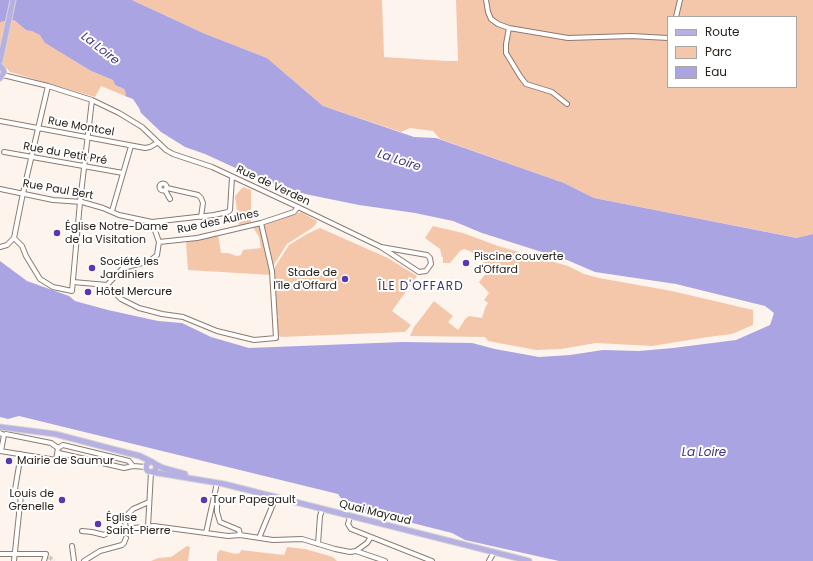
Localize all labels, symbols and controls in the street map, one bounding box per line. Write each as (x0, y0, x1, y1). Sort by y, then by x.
legend (667, 16, 797, 88)
text: Route (705, 23, 739, 40)
water label: La Loire (78, 30, 122, 68)
text: Parc (705, 43, 732, 60)
text: Eau (705, 63, 727, 80)
street label: Rue Montcel (47, 115, 115, 139)
street label: Rue du Petit Pré (22, 140, 108, 168)
water label: La Loire (376, 147, 422, 175)
street label: Rue de Verden (234, 163, 312, 209)
street label: Rue Paul Bert (22, 177, 94, 203)
street label: Rue des Aulnes (176, 207, 260, 237)
place label: Église Notre-Dame de la Visitation (65, 220, 168, 246)
marker: Église Notre-Dame de la Visitation (52, 228, 62, 238)
place label: Piscine couverte d'Offard (474, 250, 564, 276)
place label: Société les Jardiniers (100, 255, 159, 281)
marker: Piscine couverte d'Offard (461, 258, 471, 268)
marker: Société les Jardiniers (87, 263, 97, 273)
place label: Stade de l'île d'Offard (273, 266, 337, 292)
marker: Stade de l'île d'Offard (340, 274, 350, 284)
district label: ÎLE D'OFFARD (378, 280, 464, 294)
place label: Hôtel Mercure (96, 285, 172, 299)
marker: Hôtel Mercure (83, 287, 93, 297)
water label: La Loire (682, 446, 726, 460)
place label: Mairie de Saumur (17, 454, 114, 468)
marker: Mairie de Saumur (4, 456, 14, 466)
place label: Louis de Grenelle (8, 487, 54, 513)
place label: Tour Papegault (212, 493, 296, 507)
marker: Louis de Grenelle (57, 495, 67, 505)
marker: Tour Papegault (199, 495, 209, 505)
street label: Quai Mayaud (338, 498, 412, 528)
place label: Église Saint-Pierre (106, 511, 171, 537)
marker: Église Saint-Pierre (93, 519, 103, 529)

